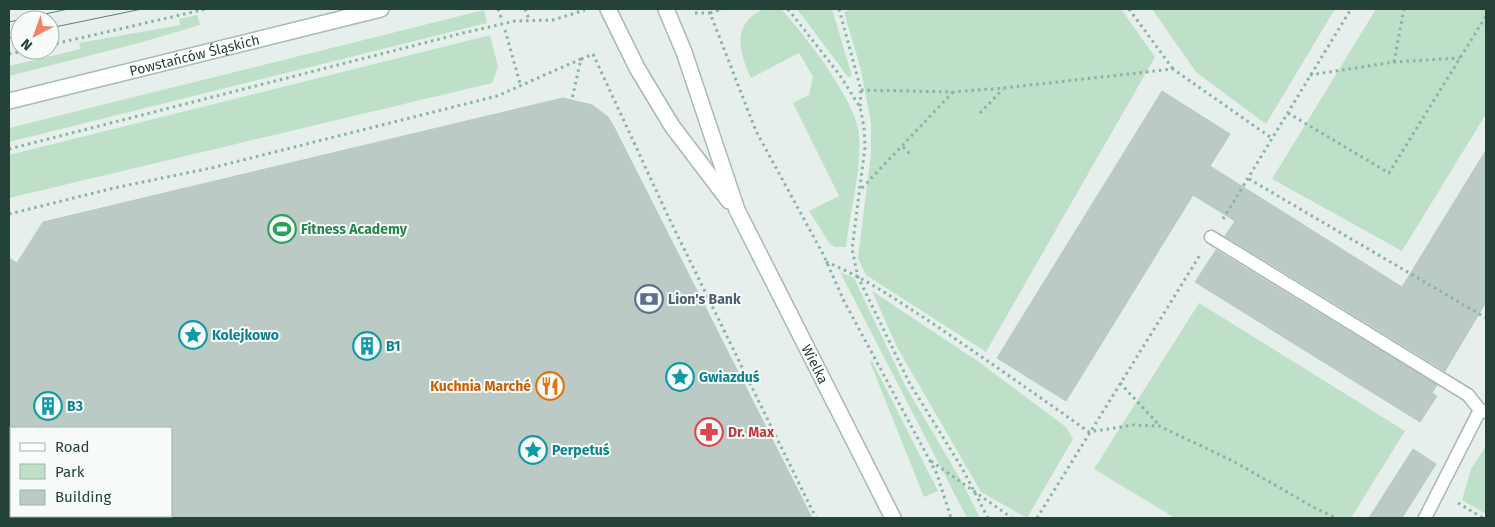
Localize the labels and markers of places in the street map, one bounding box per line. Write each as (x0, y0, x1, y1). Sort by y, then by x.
sports icon: Fitness Academy (267, 214, 297, 244)
place label: Fitness Academy (301, 221, 408, 238)
bank icon: Lion's Bank (634, 284, 664, 314)
place label: Lion's Bank (668, 291, 741, 308)
place icon: Kolejkowo (178, 320, 208, 350)
place label: Kolejkowo (212, 327, 279, 344)
building icon: B1 (352, 331, 382, 361)
place label: B1 (386, 338, 401, 355)
place icon: Gwiazduś (665, 362, 695, 392)
place label: Gwiazduś (699, 369, 760, 386)
restaurant icon: Kuchnia Marché (535, 371, 565, 401)
place label: Kuchnia Marché (430, 378, 531, 395)
building icon: B3 (33, 391, 63, 421)
place label: B3 (67, 398, 83, 415)
pharmacy icon: Dr. Max (694, 417, 724, 447)
place label: Dr. Max (728, 424, 775, 441)
place icon: Perpetuś (518, 435, 548, 465)
place label: Perpetuś (552, 442, 610, 459)

